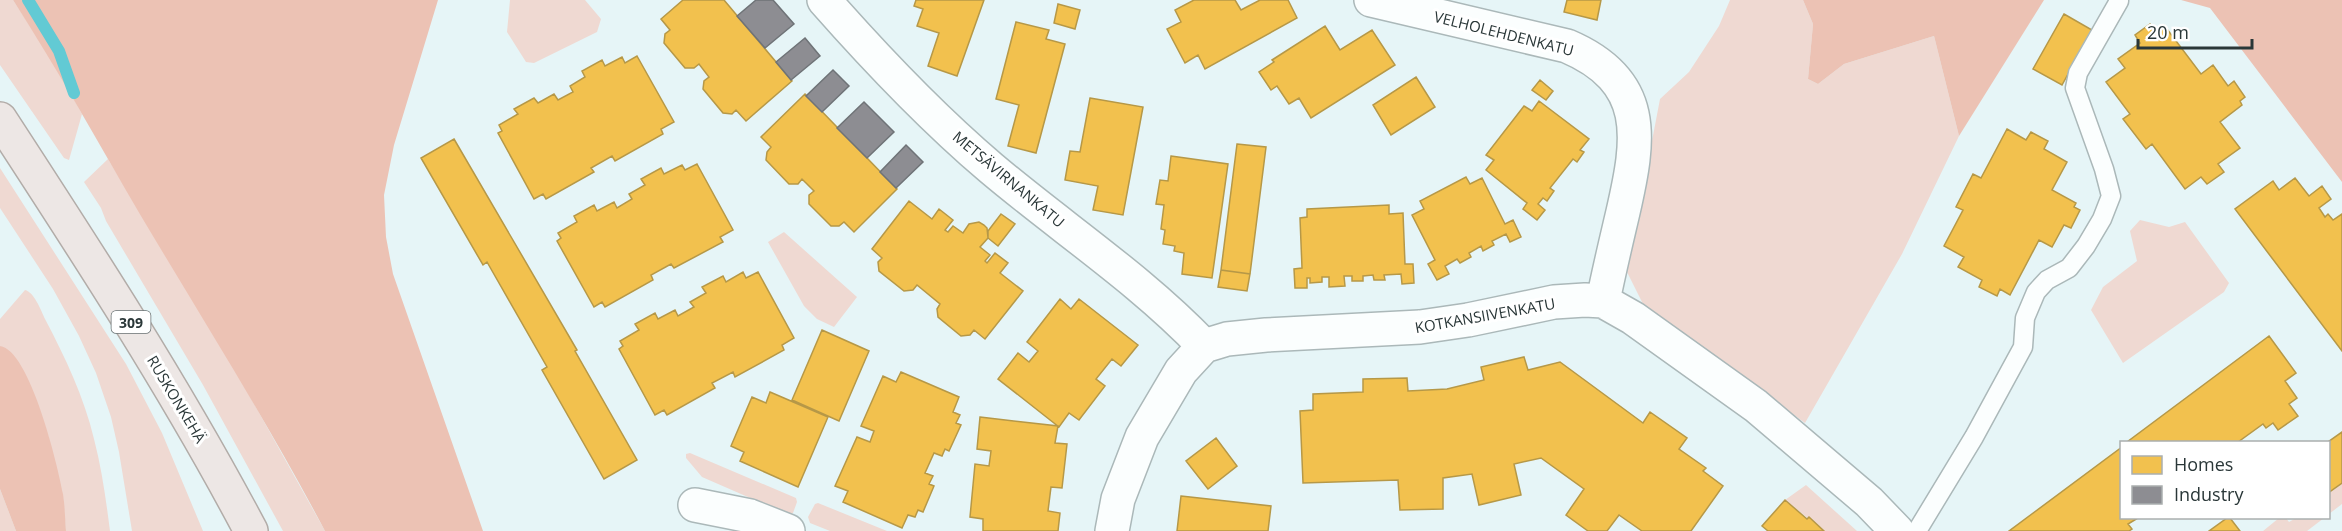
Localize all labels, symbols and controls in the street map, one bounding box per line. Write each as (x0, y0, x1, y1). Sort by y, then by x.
street label: VELHOLEHDENKATU (1432, 6, 1576, 60)
scale bar (2138, 12, 2252, 50)
text: 20 m (2147, 20, 2189, 44)
street label: METSÄVIRNANKATU (949, 126, 1069, 232)
street label: KOTKANSIIVENKATU (1413, 293, 1557, 337)
road number: 309 (112, 311, 150, 333)
street label: RUSKONKEHÄ (143, 352, 211, 447)
legend (2120, 441, 2330, 519)
text: Homes (2174, 452, 2233, 476)
text: Industry (2174, 482, 2244, 506)

